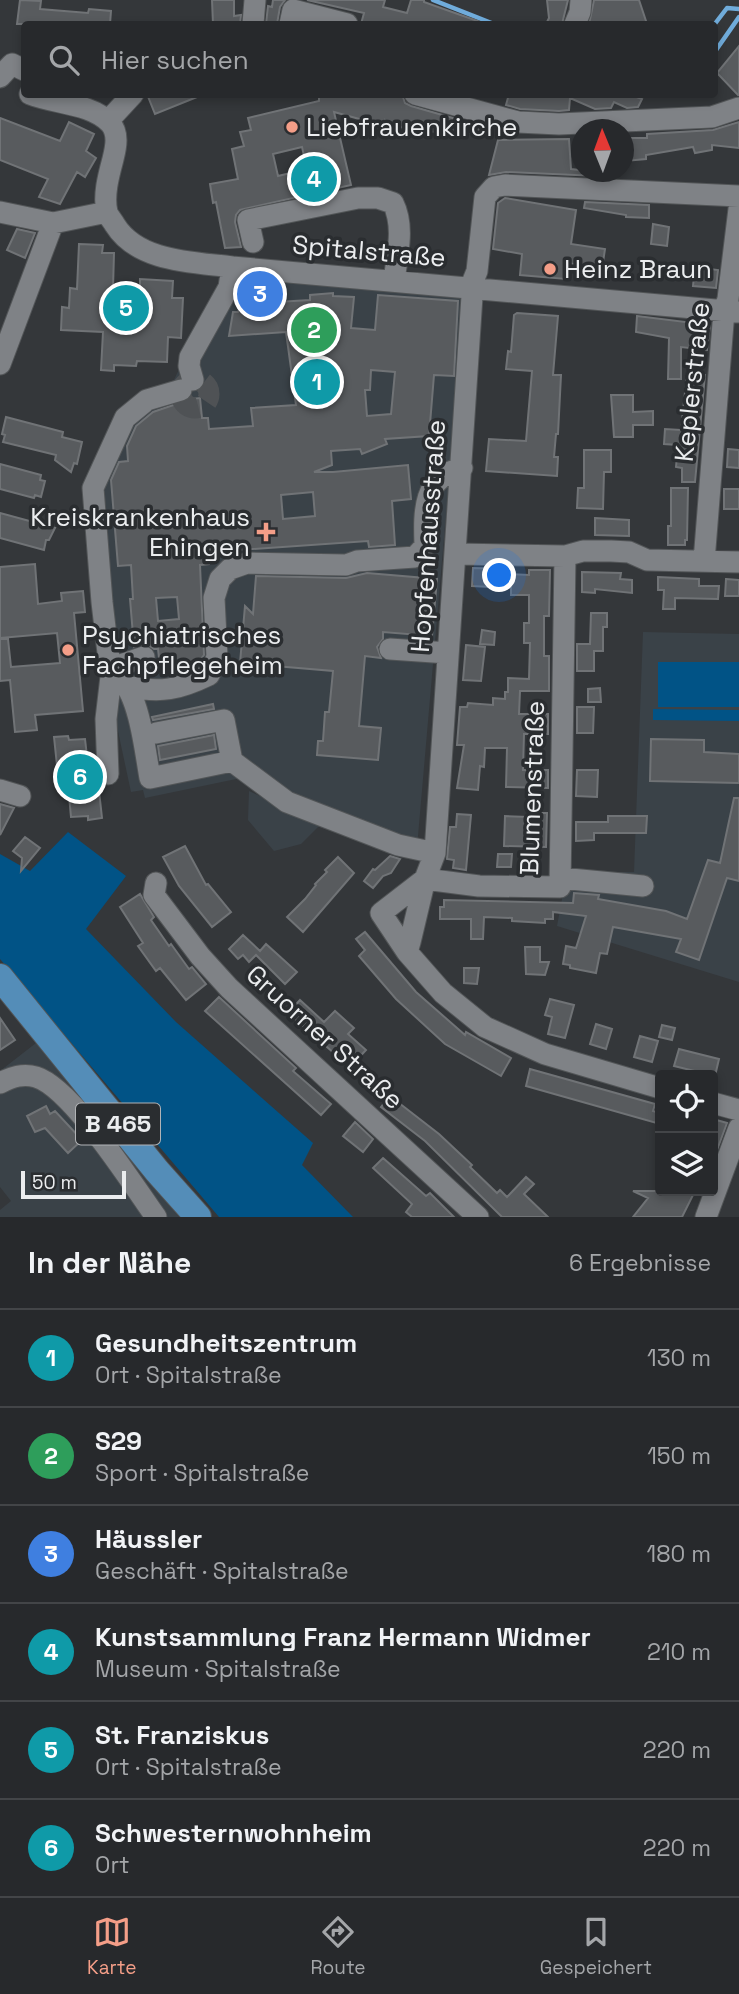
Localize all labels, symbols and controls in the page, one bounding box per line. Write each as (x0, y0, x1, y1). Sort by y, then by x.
search box (21, 21, 718, 98)
icon: search (45, 41, 83, 79)
text: Hier suchen (101, 43, 249, 77)
place label: Liebfrauenkirche (306, 110, 517, 144)
marker: Liebfrauenkirche (284, 119, 300, 135)
north arrow (571, 119, 634, 182)
pin: 4 (291, 153, 337, 205)
street label: Spitalstraße (291, 227, 447, 275)
place label: Heinz Braun (564, 252, 712, 286)
marker: Heinz Braun (542, 261, 558, 277)
pin: 3 (237, 268, 283, 320)
pin: 5 (103, 282, 149, 334)
street label: Keplerstraße (667, 301, 717, 463)
pin: 2 (291, 304, 337, 356)
pin: 1 (294, 356, 340, 408)
street label: Hopfenhausstraße (403, 419, 453, 653)
place label: Kreiskrankenhaus Ehingen (30, 500, 250, 564)
marker: Kreiskrankenhaus Ehingen (256, 522, 276, 542)
your location (482, 558, 516, 592)
place label: Psychiatrisches Fachpflegeheim (82, 618, 283, 682)
marker: Psychiatrisches Fachpflegeheim (60, 642, 76, 658)
street label: Blumenstraße (512, 700, 552, 876)
pin: 6 (57, 751, 103, 803)
street label: Gruorner Straße (239, 957, 411, 1117)
map controls (655, 1070, 718, 1196)
button: locate (655, 1070, 718, 1133)
road number: B 465 (76, 1104, 160, 1144)
button: layers (655, 1133, 718, 1196)
scale bar (21, 1168, 126, 1200)
text: 50 m (32, 1170, 77, 1195)
text: In der Nähe (28, 1243, 191, 1282)
text: 6 Ergebnisse (569, 1248, 711, 1278)
text: Gesundheitszentrum (95, 1326, 357, 1360)
text: 1 (46, 1343, 56, 1373)
text: 130 m (647, 1343, 711, 1373)
text: Ort · Spitalstraße (95, 1360, 282, 1390)
text: S29 (95, 1424, 142, 1458)
text: 2 (44, 1441, 58, 1471)
text: 150 m (647, 1441, 711, 1471)
text: Sport · Spitalstraße (95, 1458, 309, 1488)
text: Häussler (95, 1522, 202, 1556)
text: 3 (44, 1539, 58, 1569)
text: 180 m (647, 1539, 711, 1569)
text: Geschäft · Spitalstraße (95, 1556, 349, 1586)
text: Kunstsammlung Franz Hermann Widmer (95, 1620, 591, 1654)
text: 4 (44, 1637, 58, 1667)
text: 210 m (647, 1637, 711, 1667)
text: Museum · Spitalstraße (95, 1654, 341, 1684)
text: St. Franziskus (95, 1718, 269, 1752)
text: 5 (44, 1735, 58, 1765)
text: 220 m (643, 1735, 711, 1765)
text: Ort · Spitalstraße (95, 1752, 282, 1782)
text: Schwesternwohnheim (95, 1816, 372, 1850)
text: 6 (44, 1833, 58, 1863)
text: 220 m (643, 1833, 711, 1863)
text: Ort (95, 1850, 130, 1880)
tab: Karte (87, 1913, 136, 1980)
tab: Route (311, 1913, 366, 1980)
tab: Gespeichert (540, 1913, 652, 1980)

